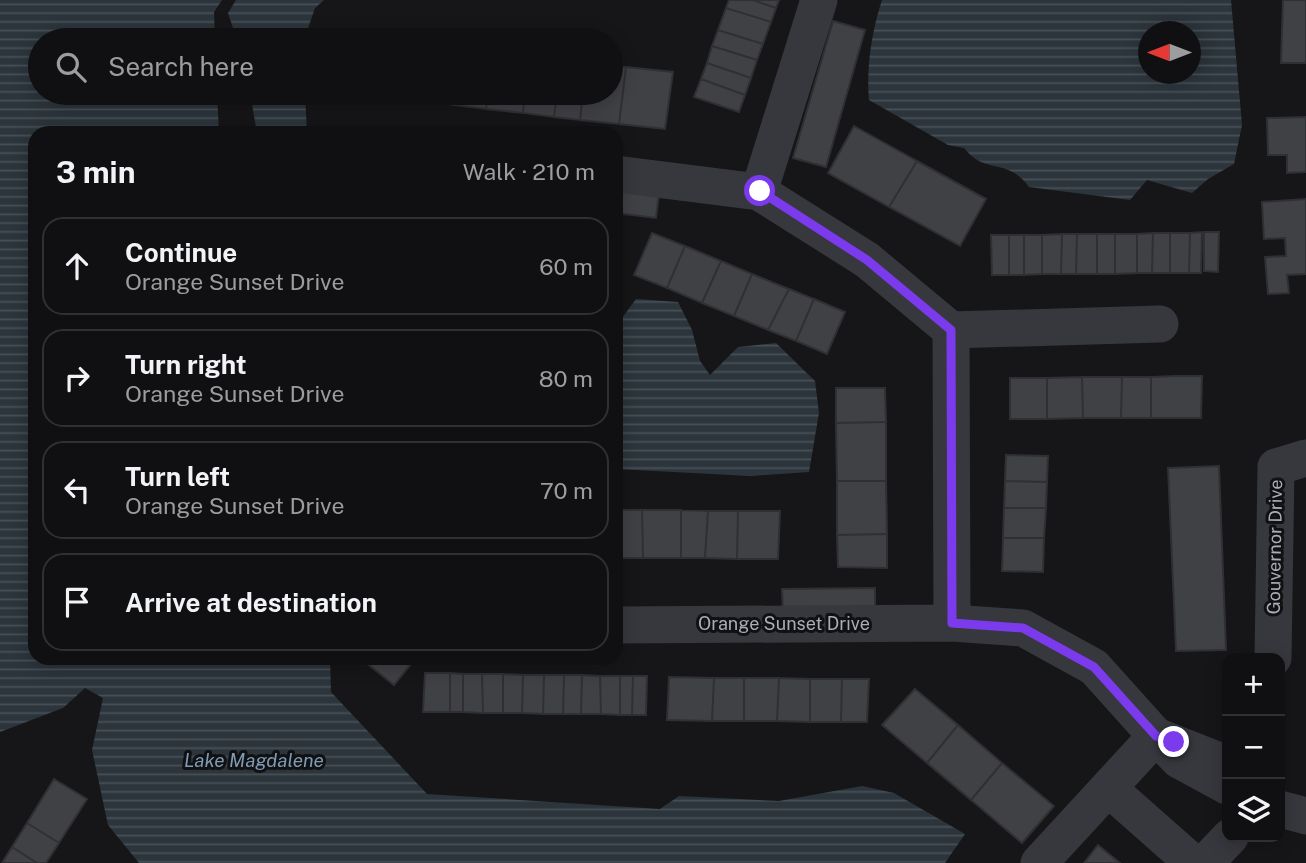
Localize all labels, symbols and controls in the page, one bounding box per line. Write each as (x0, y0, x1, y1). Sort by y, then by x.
north arrow (1138, 21, 1201, 84)
search box (28, 28, 623, 105)
icon: search (52, 48, 90, 86)
text: Search here (108, 51, 254, 82)
text: 3 min (56, 154, 135, 190)
text: Walk · 210 m (463, 158, 595, 185)
route start (744, 175, 775, 206)
text: Continue (125, 237, 237, 268)
icon: ahead (58, 247, 96, 285)
text: 60 m (539, 253, 593, 280)
text: Orange Sunset Drive (125, 268, 344, 295)
text: Turn right (125, 349, 247, 380)
icon: right (58, 359, 96, 397)
text: 80 m (539, 365, 593, 392)
text: Orange Sunset Drive (125, 380, 344, 407)
text: Turn left (125, 461, 230, 492)
icon: left (58, 471, 96, 509)
text: 70 m (540, 477, 593, 504)
street label: Gouvernor Drive (1263, 479, 1286, 615)
text: Orange Sunset Drive (125, 492, 344, 519)
icon: arrive (58, 583, 96, 621)
text: Arrive at destination (125, 587, 377, 618)
street label: Orange Sunset Drive (698, 613, 870, 634)
map controls (1222, 653, 1285, 842)
button: + (1222, 653, 1285, 716)
button: − (1222, 716, 1285, 779)
route end (1158, 726, 1189, 757)
water label: Lake Magdalene (184, 749, 324, 771)
button: layers (1222, 779, 1285, 842)

